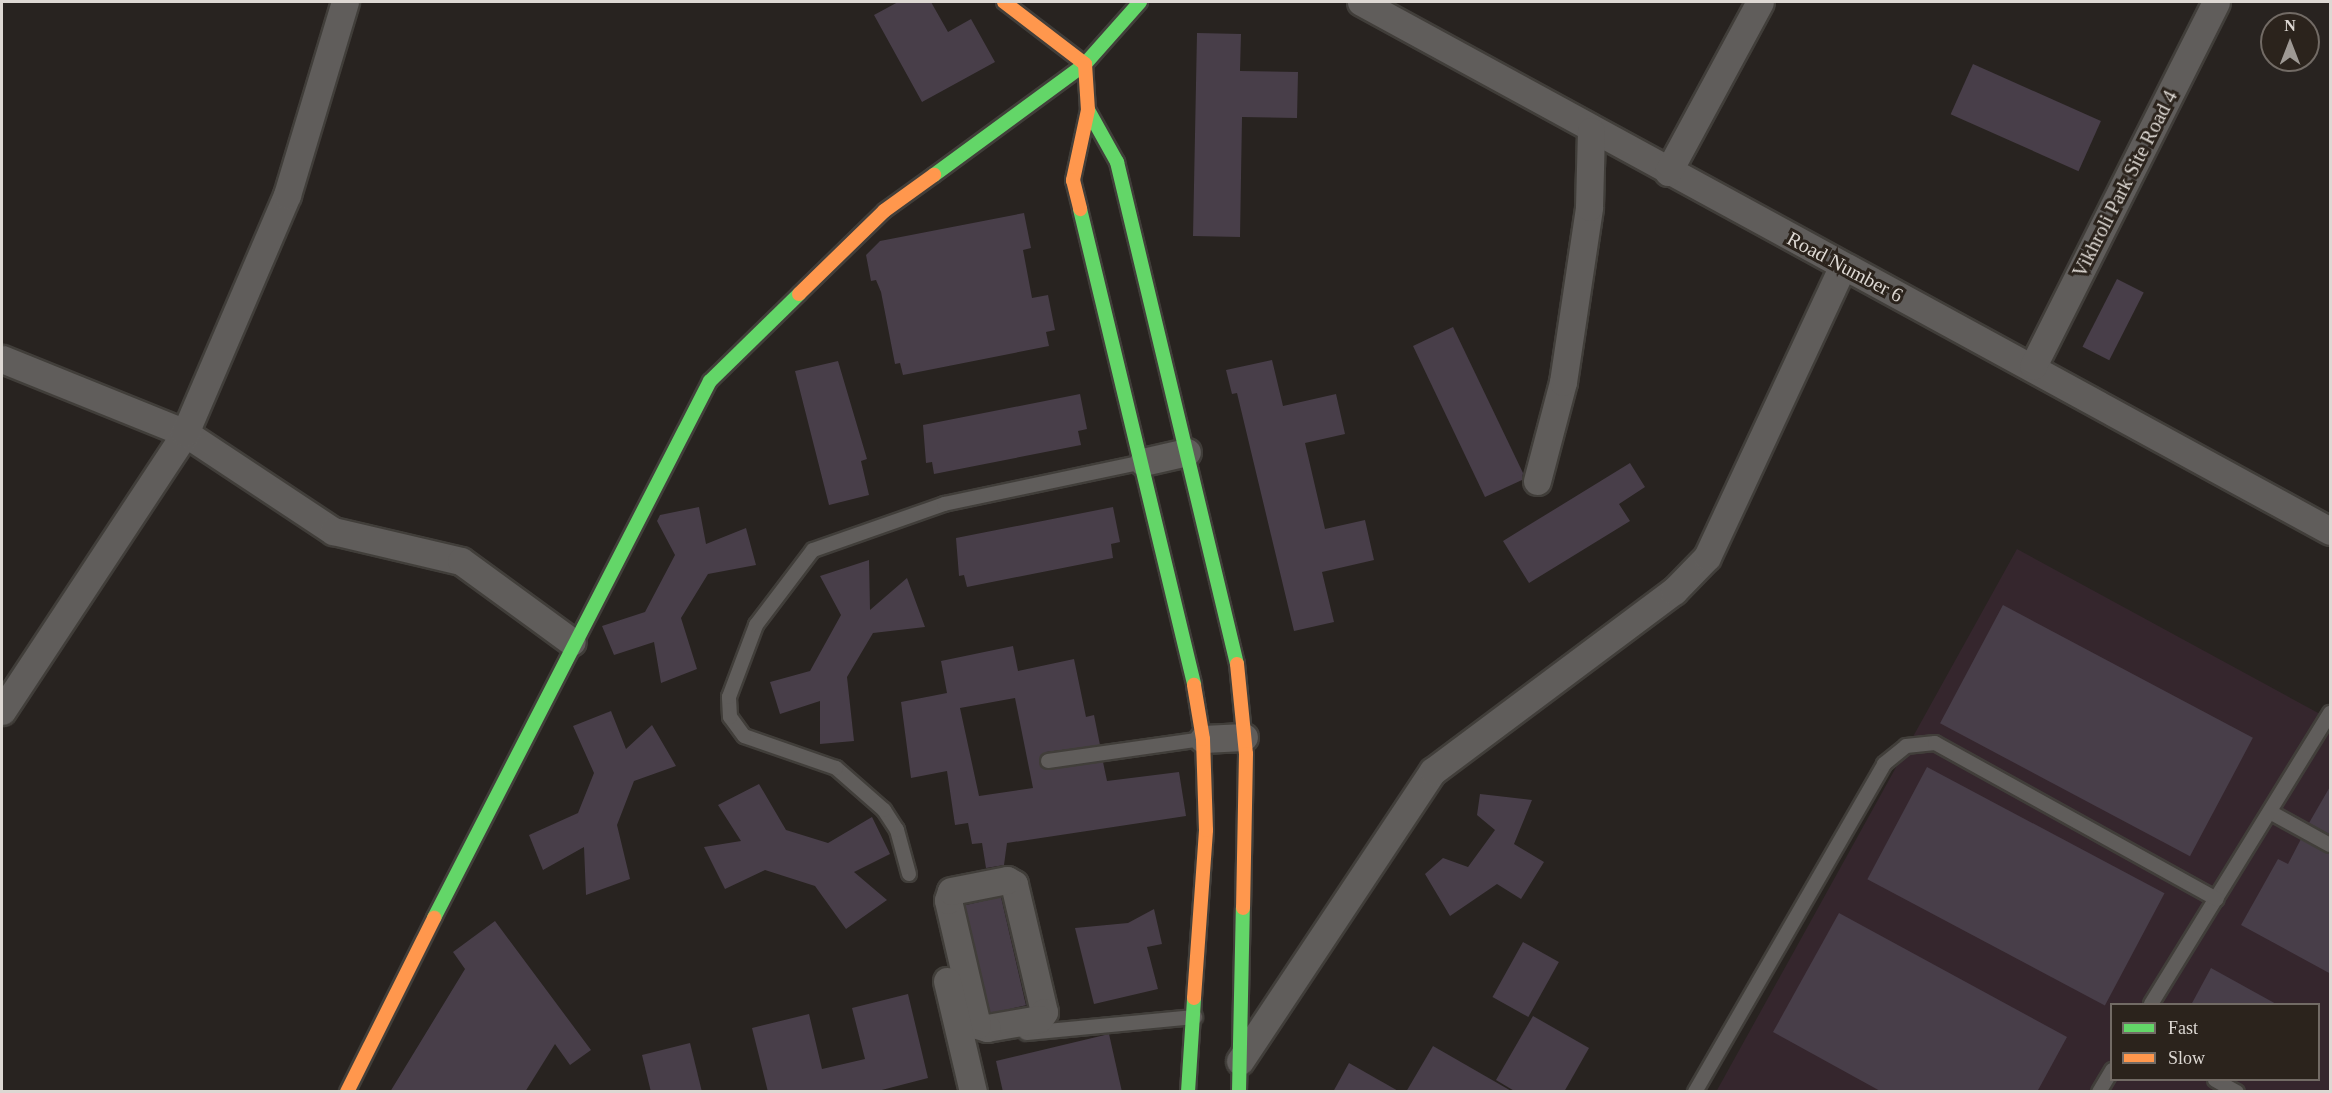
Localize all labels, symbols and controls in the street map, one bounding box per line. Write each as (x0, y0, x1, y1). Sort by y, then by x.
north arrow (2260, 12, 2320, 72)
text: N (2284, 17, 2296, 34)
street label: Vikhroli Park Site Road 4 (2067, 87, 2183, 281)
street label: Road Number 6 (1783, 226, 1907, 308)
legend (2110, 1003, 2320, 1081)
text: Fast (2168, 1018, 2198, 1038)
text: Slow (2168, 1048, 2205, 1068)

